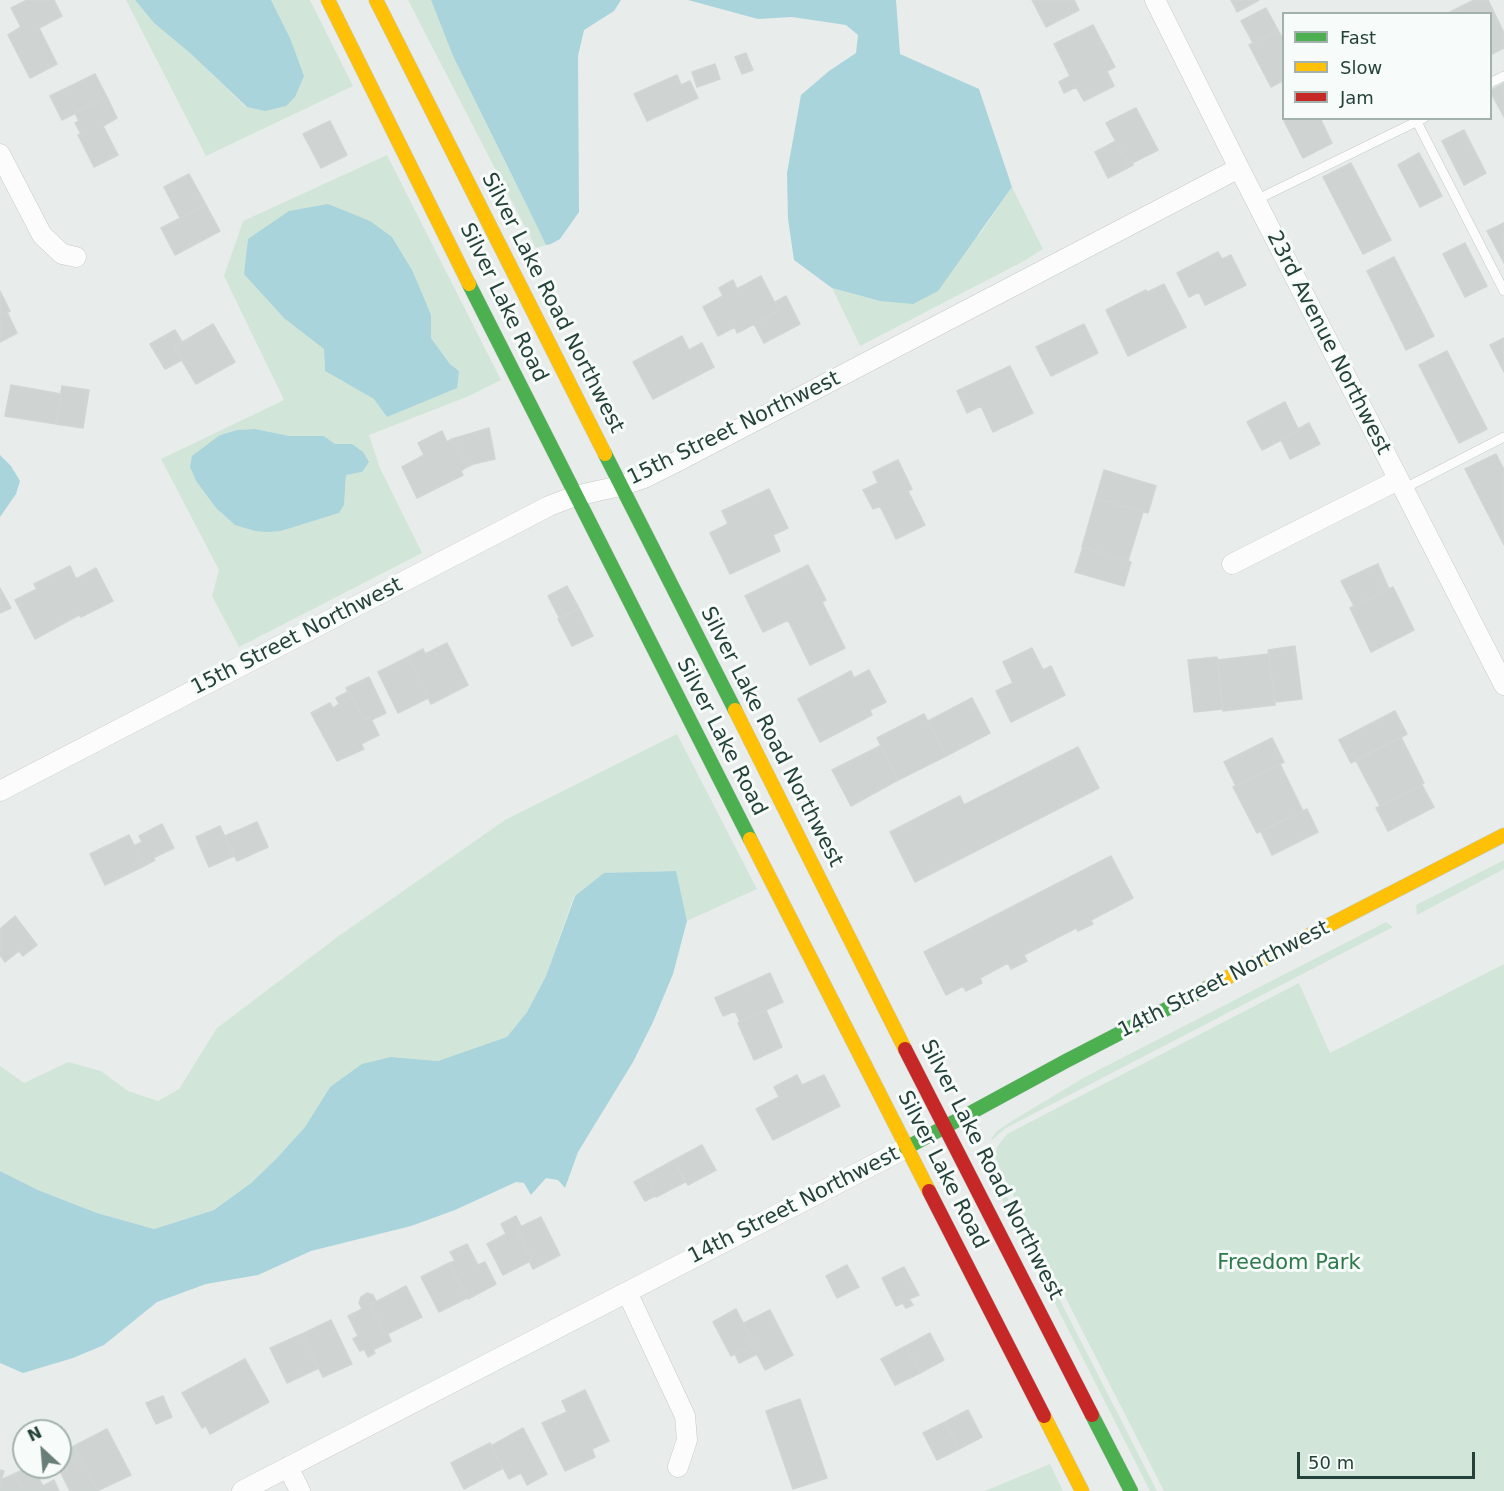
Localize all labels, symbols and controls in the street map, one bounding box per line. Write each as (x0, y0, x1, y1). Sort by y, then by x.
legend (1282, 12, 1492, 120)
text: Fast (1340, 27, 1376, 48)
text: Slow (1340, 57, 1382, 78)
text: Jam (1340, 87, 1374, 108)
street label: Silver Lake Road Northwest (475, 169, 629, 437)
street label: Silver Lake Road (454, 219, 552, 387)
street label: 23rd Avenue Northwest (1261, 227, 1395, 459)
street label: 15th Street Northwest (624, 367, 844, 491)
street label: 15th Street Northwest (187, 573, 407, 701)
street label: Silver Lake Road Northwest (694, 603, 848, 871)
street label: Silver Lake Road (670, 654, 772, 820)
street label: 14th Street Northwest (1114, 916, 1334, 1044)
street label: Silver Lake Road Northwest (914, 1036, 1068, 1304)
street label: Silver Lake Road (891, 1087, 993, 1253)
street label: 14th Street Northwest (684, 1142, 904, 1270)
park label: Freedom Park (1217, 1251, 1361, 1277)
north arrow (12, 1419, 72, 1479)
text: N (25, 1423, 45, 1446)
scale bar (1300, 1440, 1478, 1478)
text: 50 m (1308, 1452, 1354, 1473)

